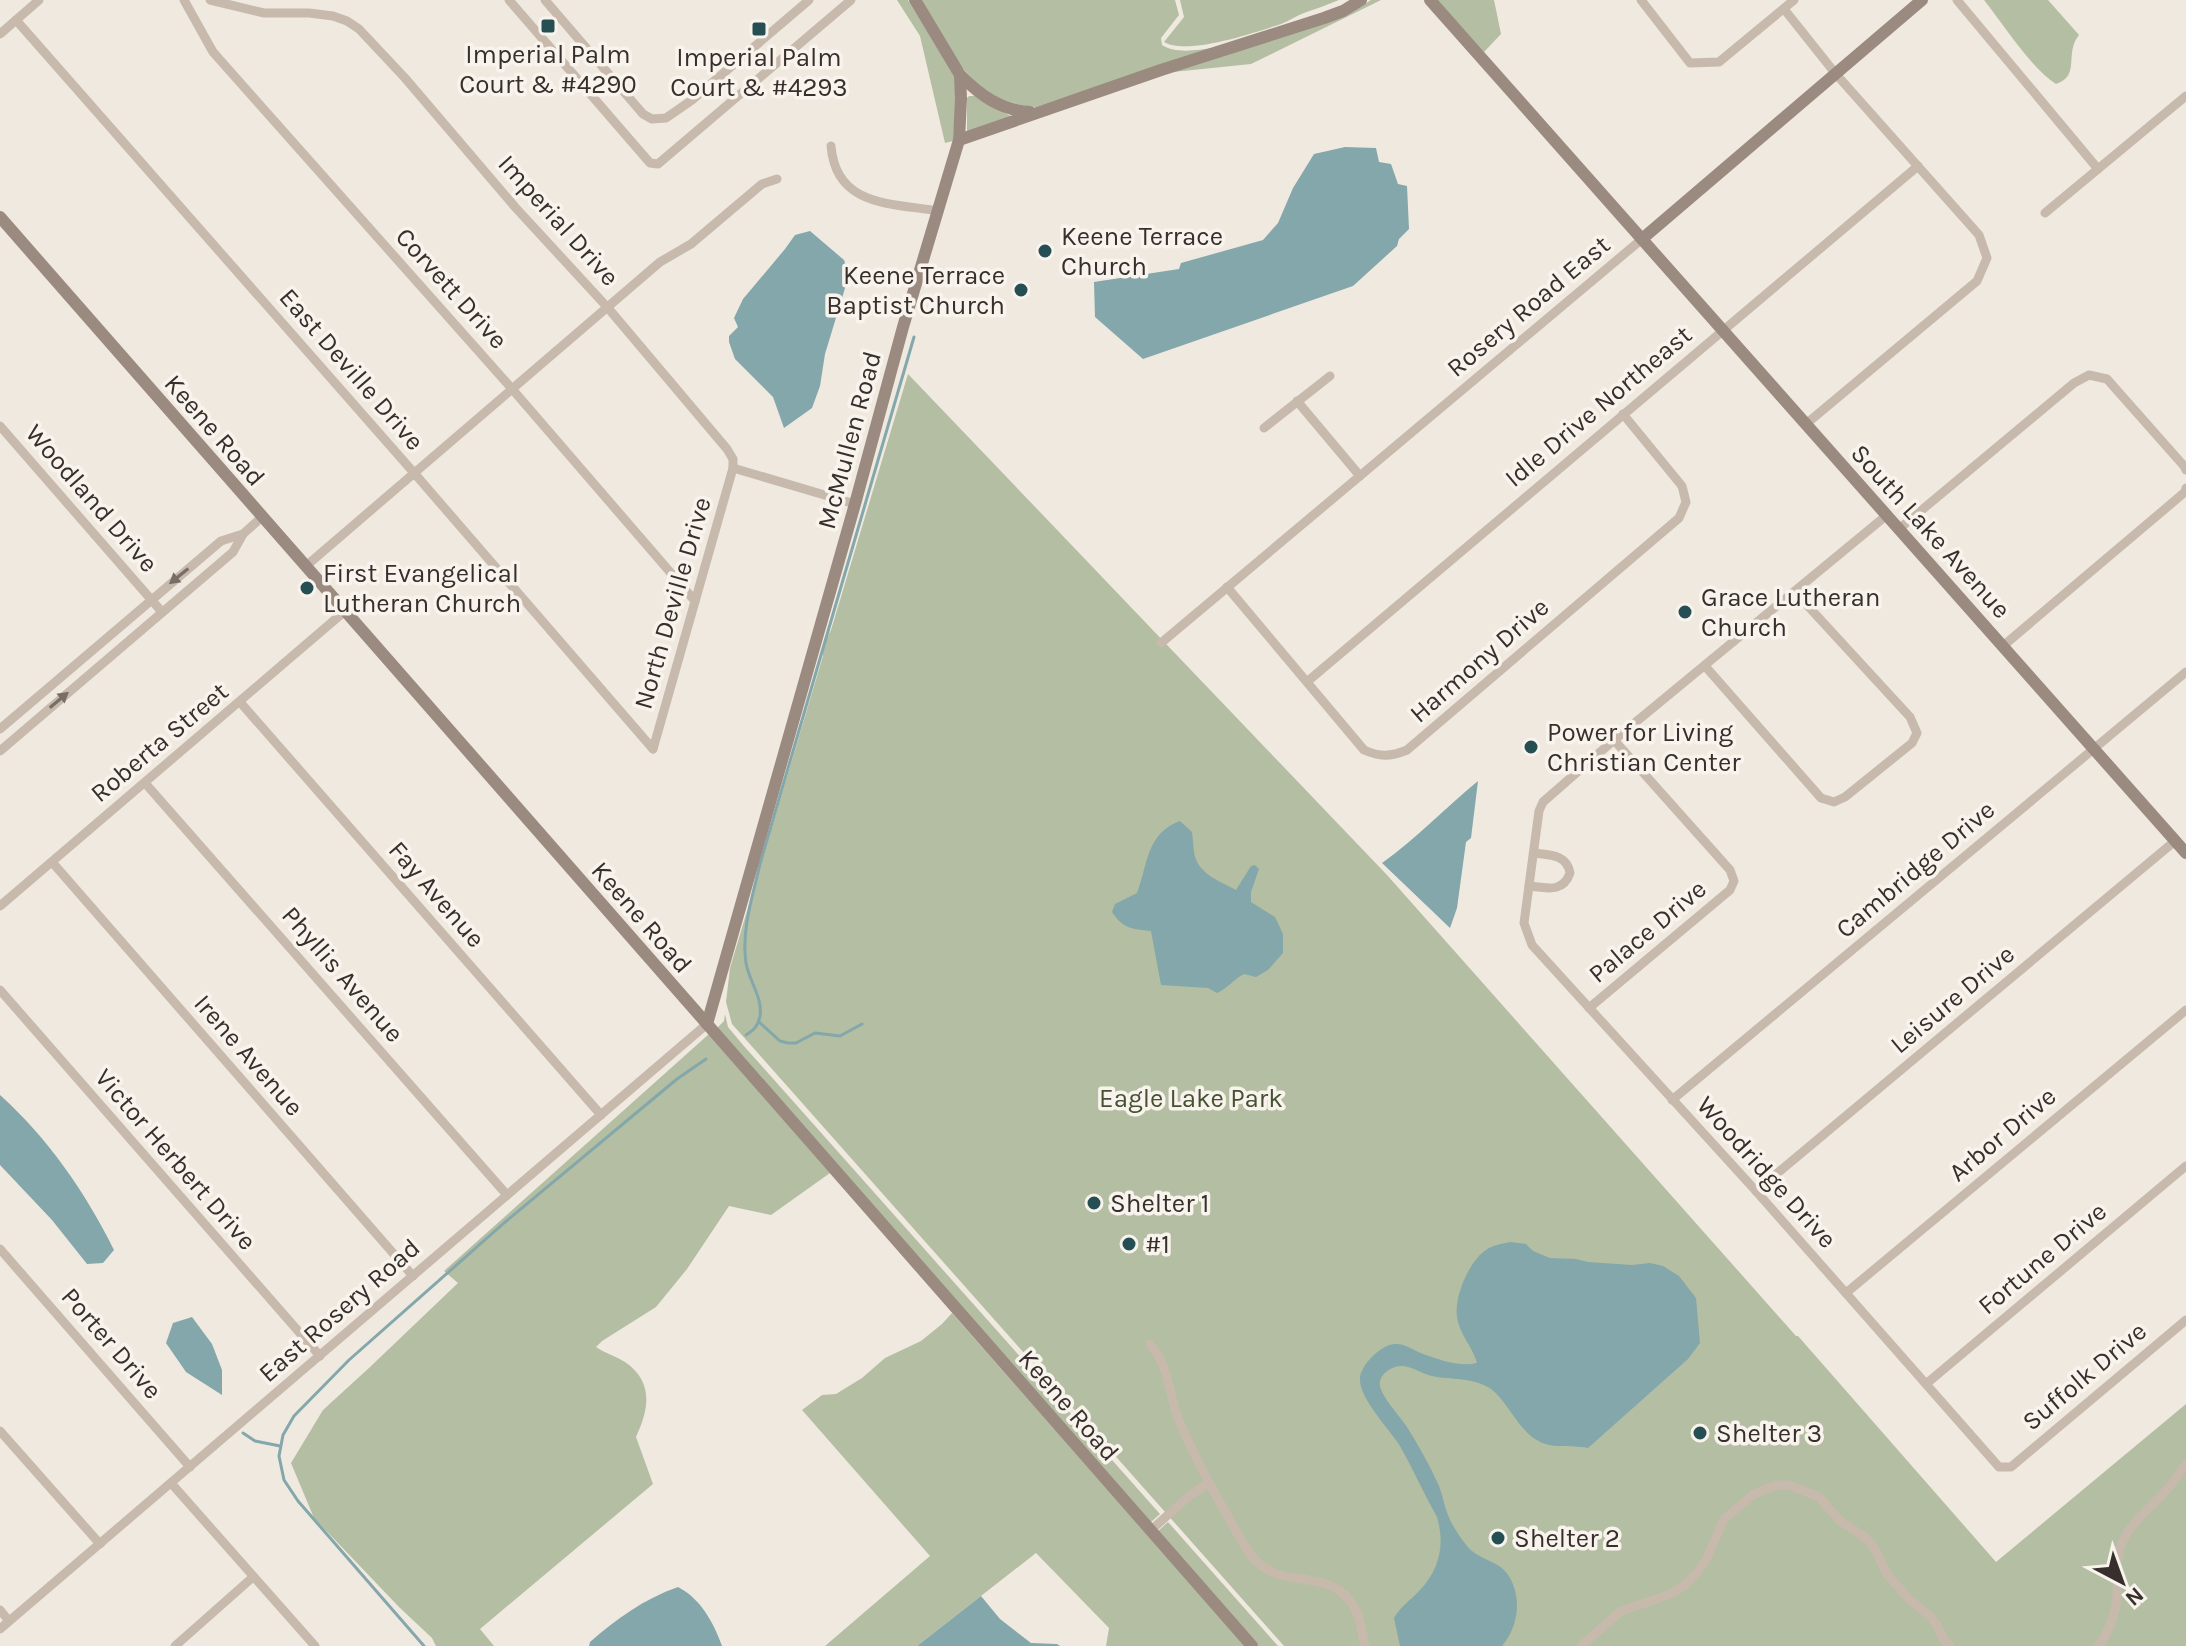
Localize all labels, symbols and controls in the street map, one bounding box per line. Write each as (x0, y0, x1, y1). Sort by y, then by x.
marker: Imperial Palm Court & #4290 (539, 17, 557, 35)
marker: Imperial Palm Court & #4293 (750, 20, 768, 38)
place label: Imperial Palm Court & #4290 (459, 39, 637, 100)
place label: Imperial Palm Court & #4293 (670, 42, 848, 103)
street label: Imperial Drive (492, 148, 626, 292)
street label: Corvett Drive (389, 221, 514, 355)
place label: Keene Terrace Church (1061, 221, 1223, 282)
street label: Rosery Road East (1441, 229, 1616, 384)
marker: Keene Terrace Church (1036, 242, 1054, 260)
place label: Keene Terrace Baptist Church (826, 260, 1005, 321)
marker: Keene Terrace Baptist Church (1012, 281, 1030, 299)
street label: East Deville Drive (273, 282, 430, 457)
street label: Idle Drive Northeast (1499, 319, 1698, 494)
street label: McMullen Road (811, 348, 888, 532)
street label: Keene Road (158, 368, 271, 492)
street label: Woodland Drive (19, 418, 164, 579)
street label: South Lake Avenue (1844, 438, 2017, 625)
street label: North Deville Drive (627, 494, 718, 713)
place label: First Evangelical Lutheran Church (323, 558, 521, 619)
one-way arrow (169, 567, 189, 584)
marker: First Evangelical Lutheran Church (298, 579, 316, 597)
place label: Grace Lutheran Church (1701, 582, 1881, 643)
street label: Harmony Drive (1403, 591, 1555, 729)
marker: Grace Lutheran Church (1676, 603, 1694, 621)
street label: Roberta Street (84, 676, 235, 809)
one-way arrow (49, 692, 69, 709)
place label: Power for Living Christian Center (1547, 717, 1741, 778)
marker: Power for Living Christian Center (1522, 738, 1540, 756)
street label: Cambridge Drive (1830, 794, 2001, 945)
street label: Fay Avenue (382, 835, 491, 954)
street label: Keene Road (585, 855, 698, 979)
street label: Palace Drive (1582, 873, 1712, 990)
street label: Phyllis Avenue (275, 900, 410, 1049)
street label: Leisure Drive (1884, 939, 2021, 1060)
street label: Irene Avenue (187, 988, 310, 1122)
street label: Victor Herbert Drive (88, 1062, 263, 1256)
street label: Arbor Drive (1942, 1081, 2062, 1188)
park label: Eagle Lake Park (1099, 1083, 1283, 1114)
street label: Woodridge Drive (1690, 1090, 1843, 1255)
place label: Shelter 1 (1110, 1188, 1209, 1219)
marker: Shelter 1 (1085, 1194, 1103, 1212)
street label: Fortune Drive (1972, 1196, 2113, 1321)
place label: #1 (1145, 1229, 1170, 1260)
street label: East Rosery Road (252, 1232, 426, 1389)
marker: #1 (1120, 1235, 1138, 1253)
street label: Porter Drive (55, 1281, 168, 1405)
street label: Suffolk Drive (2016, 1316, 2153, 1437)
street label: Keene Road (1012, 1343, 1125, 1467)
place label: Shelter 3 (1716, 1418, 1822, 1449)
marker: Shelter 3 (1691, 1424, 1709, 1442)
place label: Shelter 2 (1514, 1523, 1620, 1554)
marker: Shelter 2 (1489, 1529, 1507, 1547)
north arrow (2082, 1542, 2162, 1622)
text: N (2120, 1581, 2149, 1611)

